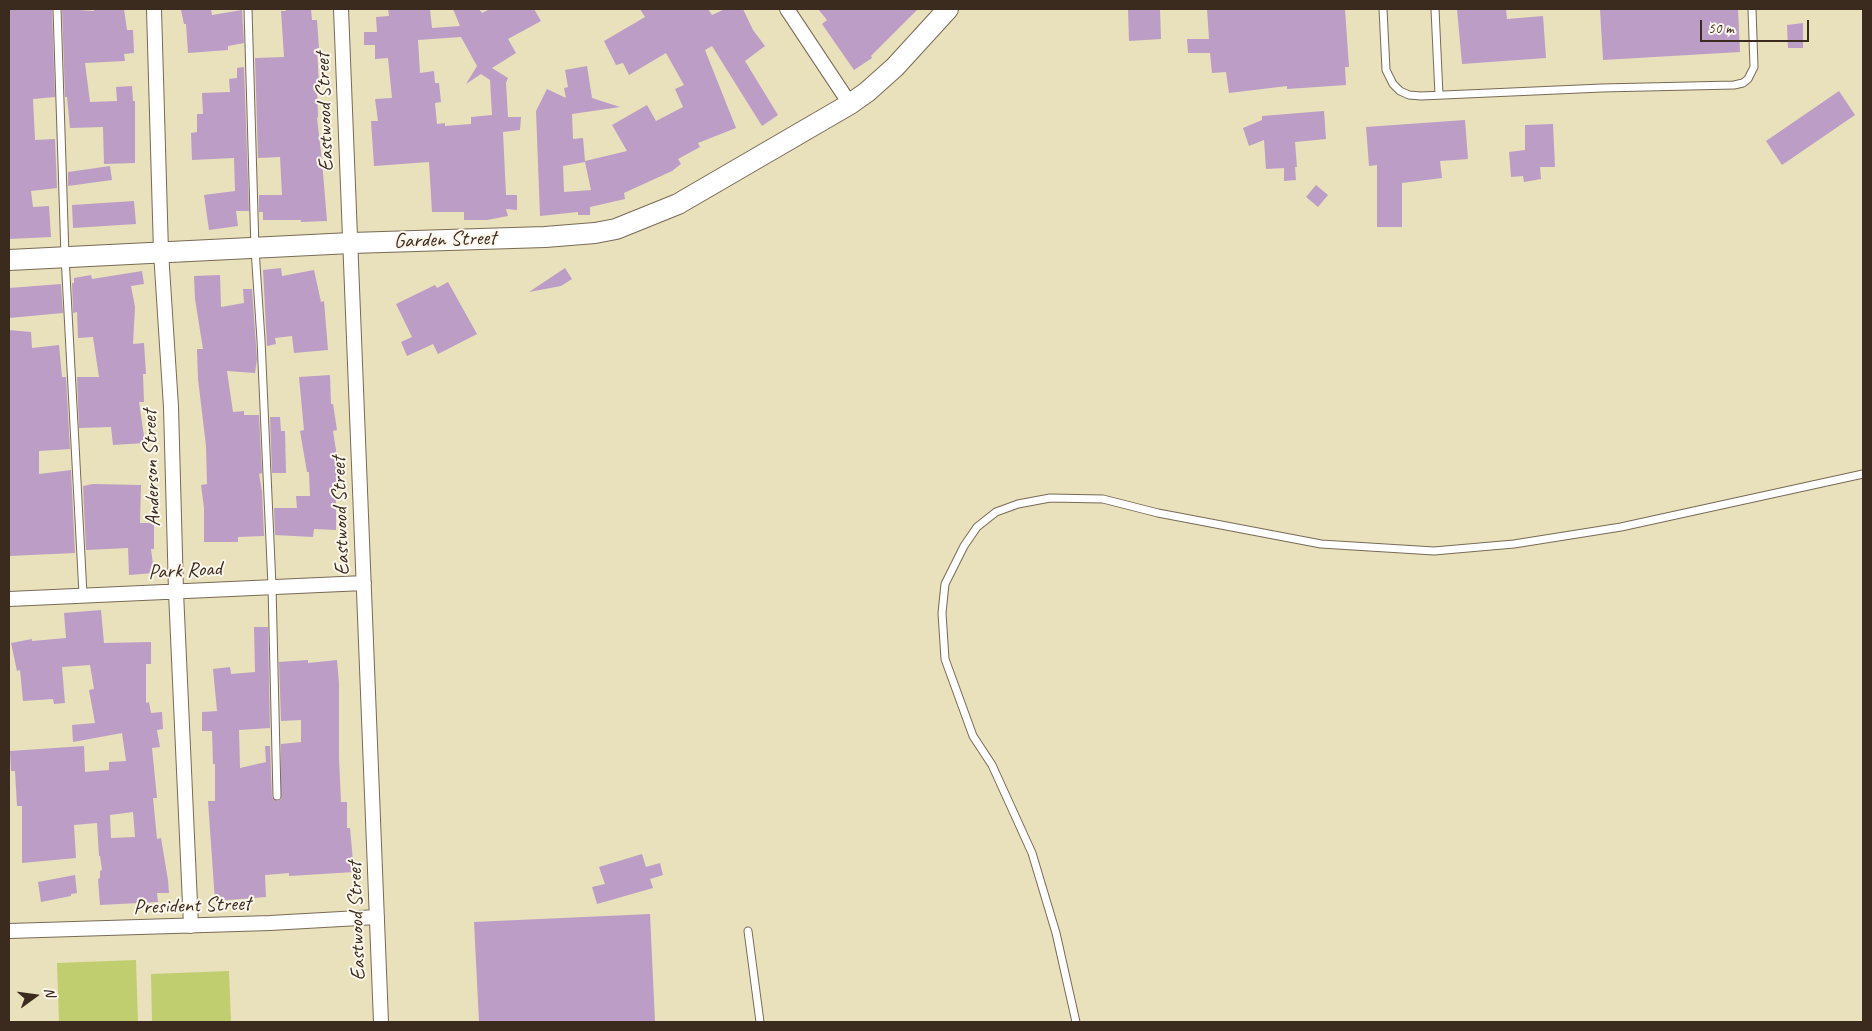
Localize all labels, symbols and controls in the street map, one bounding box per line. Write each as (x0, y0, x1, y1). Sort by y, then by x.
scale bar (1702, 10, 1811, 42)
text: 50 m (1708, 19, 1734, 38)
street label: Eastwood Street (310, 52, 340, 172)
street label: Garden Street (393, 226, 497, 254)
street label: Anderson Street (137, 409, 167, 527)
street label: Eastwood Street (326, 456, 356, 576)
street label: Park Road (148, 556, 222, 586)
street label: Eastwood Street (342, 861, 372, 981)
street label: President Street (133, 891, 251, 921)
north arrow (10, 971, 60, 1021)
text: N (41, 986, 59, 999)

